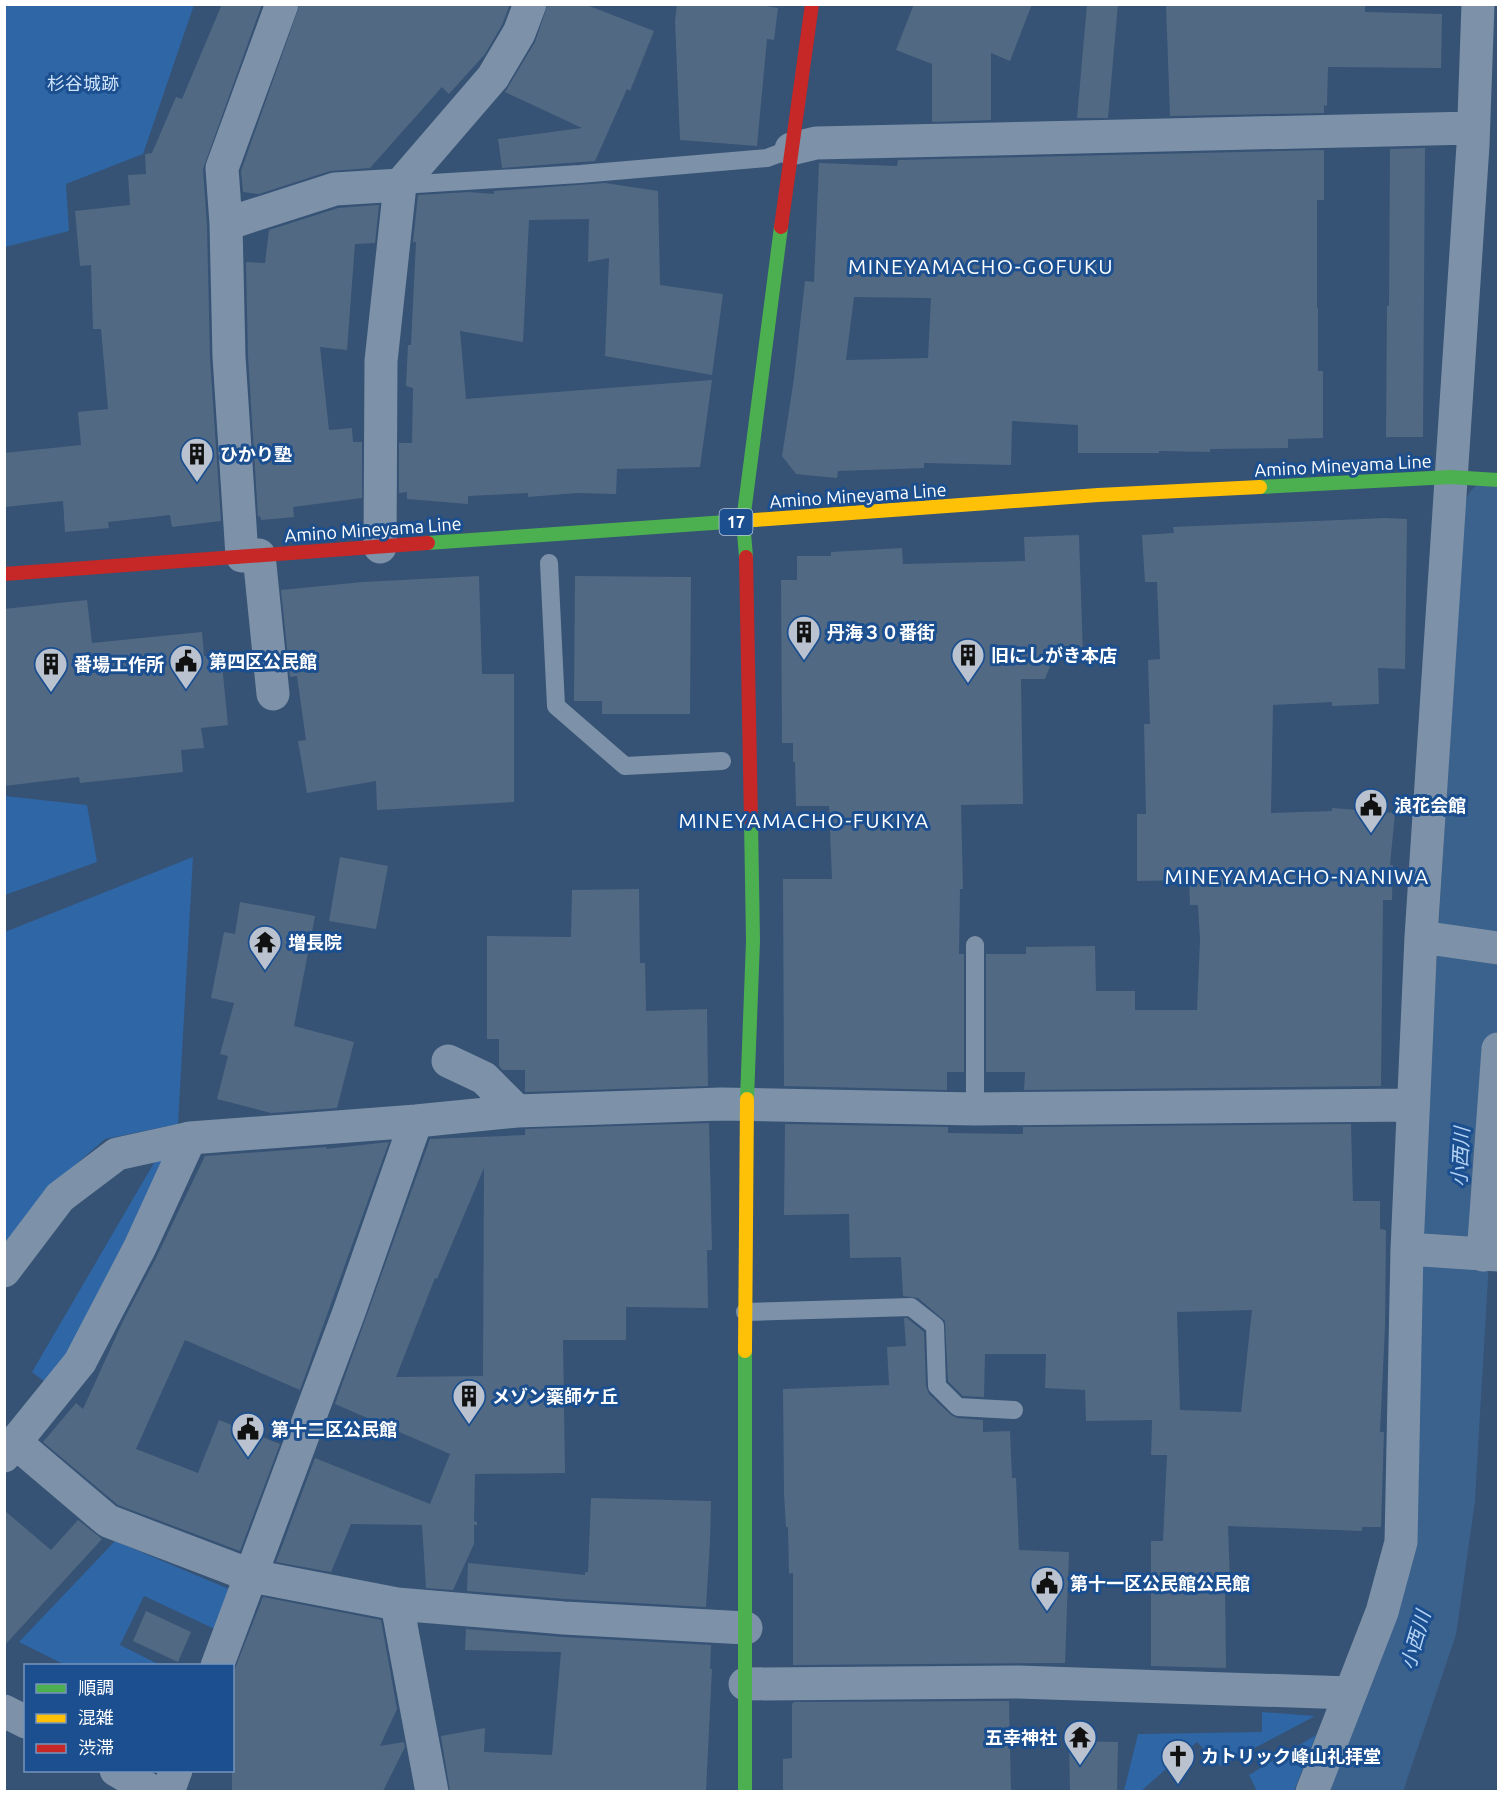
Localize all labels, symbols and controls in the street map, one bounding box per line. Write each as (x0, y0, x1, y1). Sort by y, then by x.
park label: 杉谷城跡 (47, 73, 119, 93)
district label: MINEYAMACHO-GOFUKU (848, 254, 1114, 278)
building icon: ひかり塾 (179, 436, 215, 483)
place label: ひかり塾 (220, 444, 292, 464)
street label: Amino Mineyama Line (1254, 450, 1432, 480)
street label: Amino Mineyama Line (769, 479, 947, 511)
road number: 17 (720, 509, 752, 535)
street label: Amino Mineyama Line (284, 513, 462, 545)
building icon: 丹海３０番街 (786, 614, 822, 661)
place label: 丹海３０番街 (827, 622, 935, 642)
building icon: 旧にしがき本店 (950, 637, 986, 684)
public building icon: 第四区公民館 (168, 643, 204, 690)
place label: 旧にしがき本店 (991, 645, 1117, 665)
building icon: 番場工作所 (33, 646, 69, 693)
place label: 第四区公民館 (209, 651, 317, 671)
place label: 番場工作所 (74, 654, 164, 674)
public building icon: 浪花会館 (1353, 787, 1389, 834)
place label: 浪花会館 (1394, 795, 1466, 815)
district label: MINEYAMACHO-FUKIYA (678, 808, 930, 832)
district label: MINEYAMACHO-NANIWA (1164, 864, 1430, 888)
temple icon: 増長院 (247, 924, 283, 971)
place label: 増長院 (288, 932, 342, 952)
water label: 小西川 (1447, 1124, 1473, 1188)
building icon: メゾン薬師ケ丘 (451, 1378, 487, 1425)
place label: メゾン薬師ケ丘 (492, 1386, 618, 1406)
public building icon: 第十二区公民館 (230, 1411, 266, 1458)
place label: 第十二区公民館 (271, 1419, 397, 1439)
public building icon: 第十一区公民館公民館 (1029, 1565, 1065, 1612)
place label: 第十一区公民館公民館 (1070, 1573, 1250, 1593)
water label: 小西川 (1396, 1606, 1435, 1672)
legend (24, 1664, 234, 1772)
text: 順調 (78, 1677, 114, 1697)
text: 混雑 (78, 1707, 114, 1727)
temple icon: 五幸神社 (1062, 1719, 1098, 1766)
place label: 五幸神社 (985, 1727, 1057, 1747)
text: 渋滞 (78, 1737, 114, 1757)
church icon: カトリック峰山礼拝堂 (1160, 1738, 1196, 1785)
place label: カトリック峰山礼拝堂 (1201, 1746, 1381, 1766)

